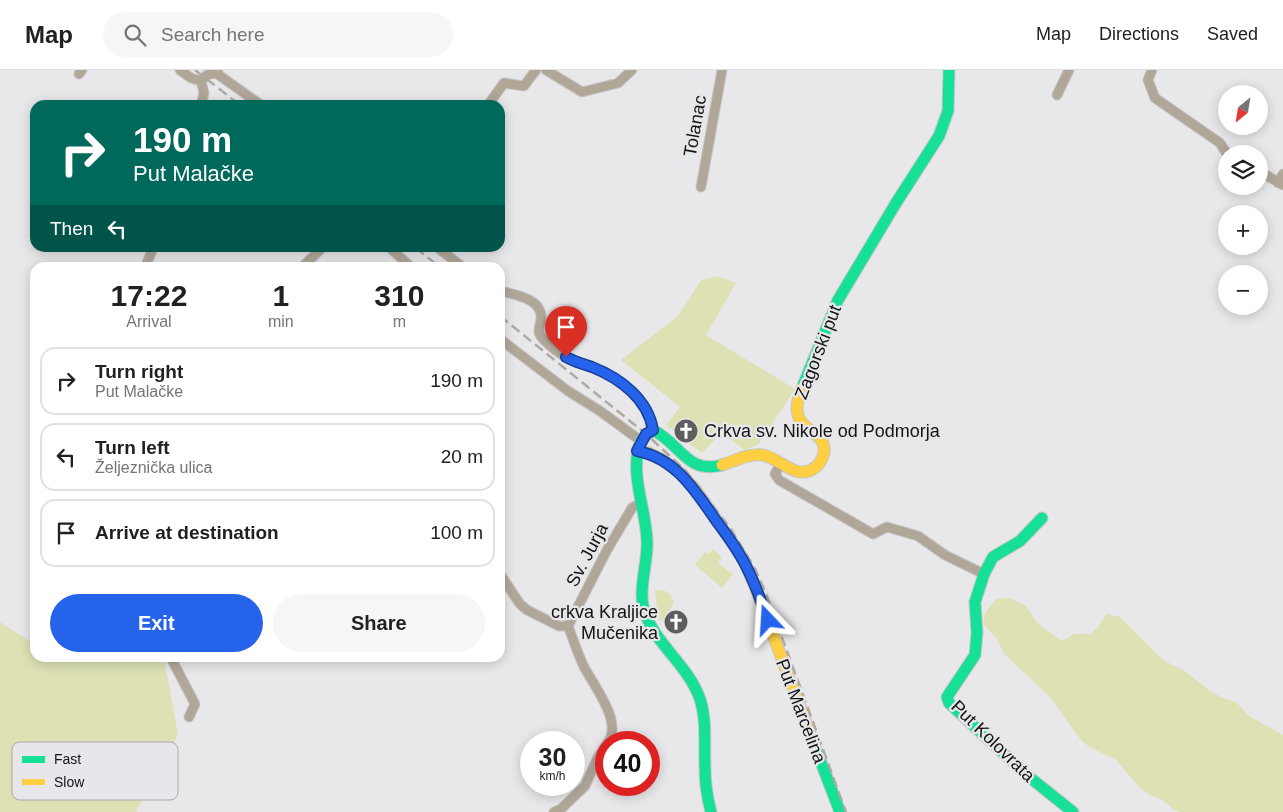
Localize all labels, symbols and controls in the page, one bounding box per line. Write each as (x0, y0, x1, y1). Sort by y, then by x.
search box (103, 12, 453, 57)
text: Map (25, 21, 73, 48)
icon: search (121, 21, 149, 49)
text: Search here (161, 24, 265, 45)
text: Map (1036, 24, 1071, 44)
text: Directions (1099, 24, 1179, 44)
text: Saved (1207, 24, 1258, 44)
north arrow (1218, 85, 1268, 135)
map controls (1218, 85, 1268, 315)
street label: Tolanac (680, 94, 710, 158)
icon: right (50, 120, 115, 185)
text: 190 m (133, 120, 232, 159)
button: layers (1218, 145, 1268, 195)
text: Put Malačke (133, 161, 254, 186)
button: + (1218, 205, 1268, 255)
icon: left (103, 215, 131, 243)
text: Then (50, 218, 93, 239)
button: − (1218, 265, 1268, 315)
text: 17:22 (111, 279, 187, 312)
text: 1 (272, 279, 289, 312)
text: 310 (374, 279, 424, 312)
street label: Zagorski put (791, 302, 845, 402)
pin (545, 306, 587, 357)
text: Arrival (126, 313, 172, 330)
text: min (268, 313, 294, 330)
text: m (393, 313, 406, 330)
icon: arrive (552, 313, 580, 341)
text: Turn right (95, 361, 183, 382)
icon: right (52, 367, 80, 395)
text: 190 m (430, 370, 483, 391)
text: Put Malačke (95, 383, 183, 400)
church icon: Crkva sv. Nikole od Podmorja (673, 418, 699, 444)
place label: Crkva sv. Nikole od Podmorja (704, 421, 941, 441)
text: Turn left (95, 437, 170, 458)
icon: left (52, 443, 80, 471)
text: 20 m (441, 446, 483, 467)
text: Željeznička ulica (95, 459, 212, 476)
icon: arrive (52, 519, 80, 547)
street label: Sv. Jurja (562, 519, 612, 590)
text: Arrive at destination (95, 522, 279, 543)
text: 100 m (430, 522, 483, 543)
position arrow (741, 593, 793, 645)
button: Exit (50, 594, 263, 652)
button: Share (273, 594, 485, 652)
place label: crkva Kraljice Mučenika (551, 602, 659, 643)
church icon: crkva Kraljice Mučenika (663, 609, 689, 635)
street label: Put Marcelina (772, 656, 830, 767)
street label: Put Kolovrata (947, 696, 1040, 786)
speed limit sign: 40 (595, 731, 660, 796)
legend (12, 742, 178, 800)
text: 30 (539, 743, 566, 771)
text: Fast (54, 751, 81, 767)
text: km/h (539, 769, 566, 783)
text: Slow (54, 774, 85, 790)

